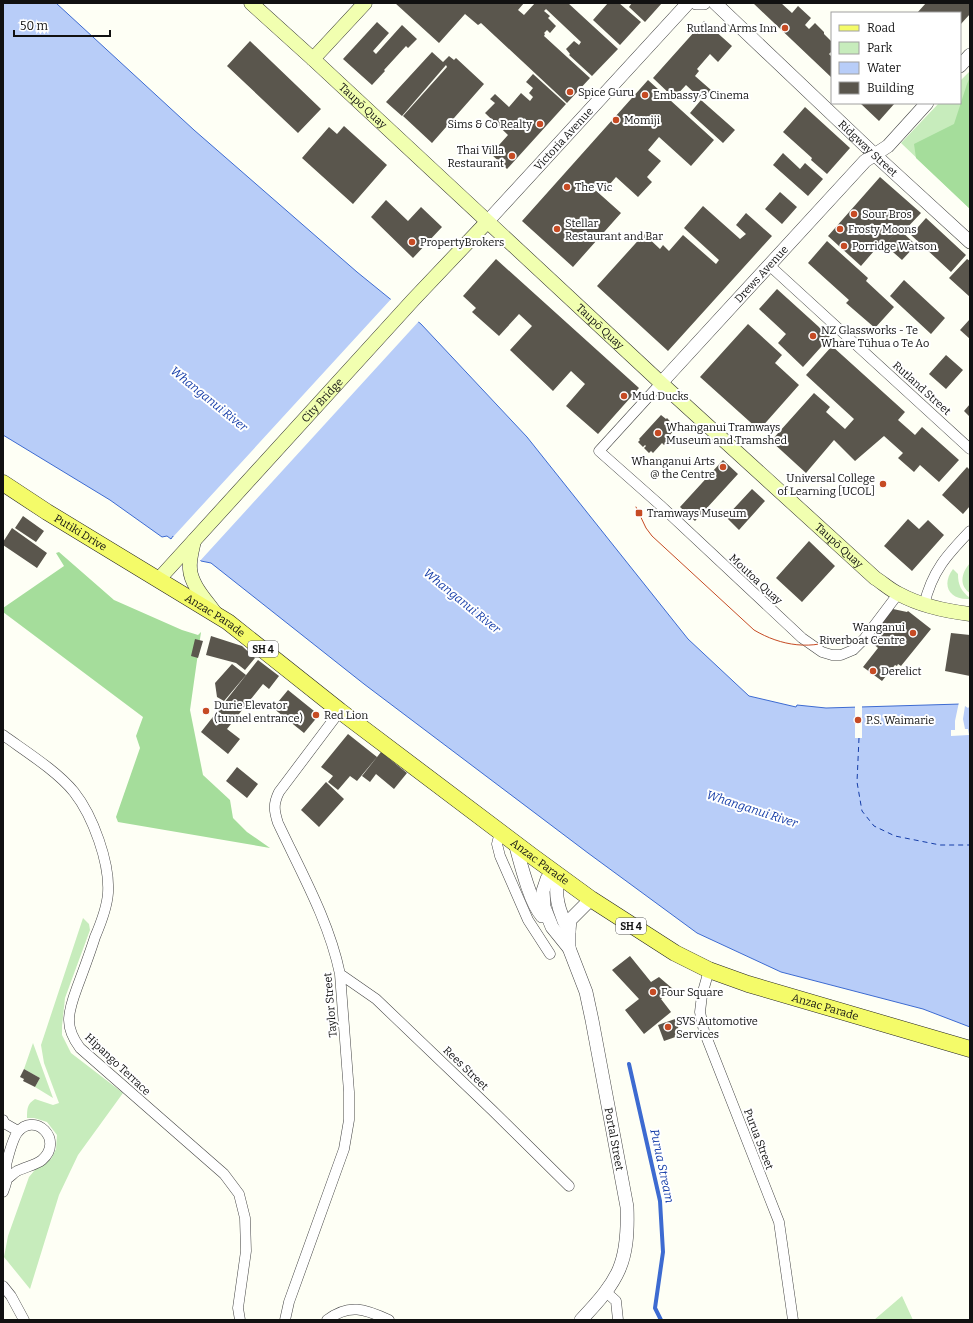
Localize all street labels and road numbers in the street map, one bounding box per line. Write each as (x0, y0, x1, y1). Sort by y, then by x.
street label: Taupō Quay (336, 81, 389, 131)
street label: Victoria Avenue (532, 105, 596, 173)
street label: Ridgway Street (835, 118, 900, 179)
street label: Drews Avenue (732, 243, 791, 306)
street label: Taupō Quay (573, 301, 627, 352)
street label: Rutland Street (890, 359, 953, 418)
street label: City Bridge (299, 376, 346, 425)
street label: Putiki Drive (52, 512, 109, 554)
street label: Taupō Quay (812, 521, 866, 571)
street label: Moutoa Quay (726, 552, 785, 607)
street label: Anzac Parade (182, 591, 247, 640)
road number: SH 4 (248, 641, 278, 657)
street label: Anzac Parade (508, 836, 571, 888)
road number: SH 4 (616, 918, 646, 934)
street label: Taylor Street (321, 972, 340, 1038)
street label: Anzac Parade (790, 991, 860, 1023)
street label: Hipango Terrace (82, 1031, 153, 1098)
street label: Rees Street (440, 1044, 491, 1093)
street label: Portal Street (601, 1106, 626, 1172)
street label: Purua Street (741, 1107, 776, 1171)

